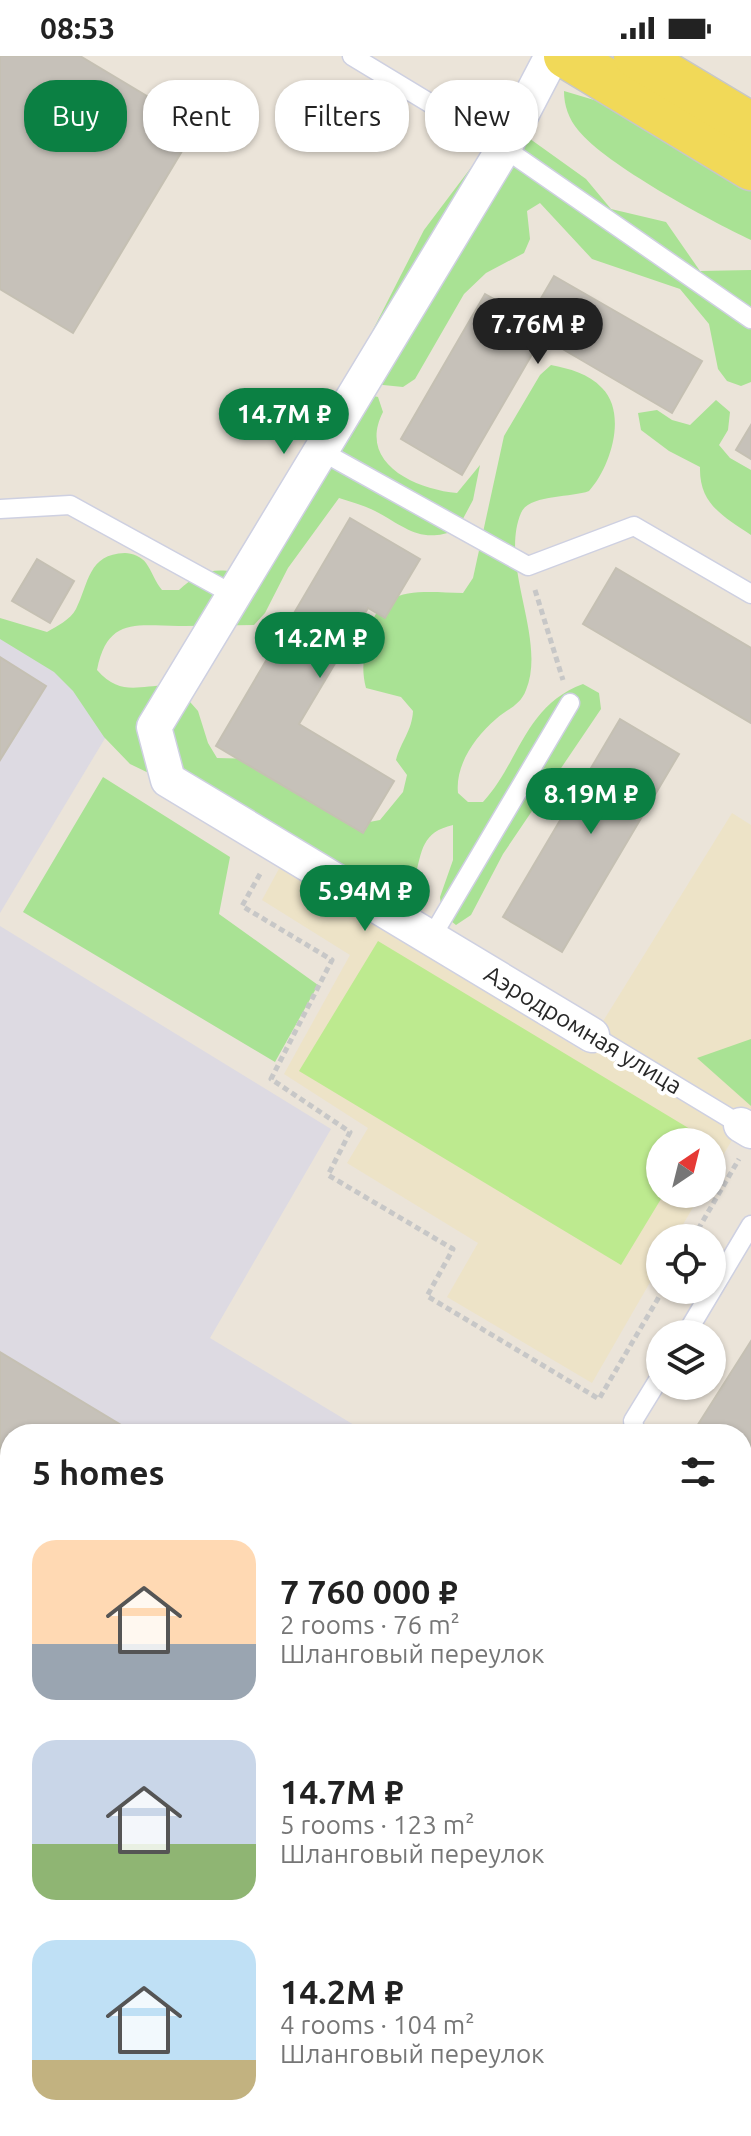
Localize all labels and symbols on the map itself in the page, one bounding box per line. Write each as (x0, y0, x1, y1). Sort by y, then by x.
pin: 7.76M ₽ (464, 298, 612, 366)
pin: 14.7M ₽ (210, 388, 358, 456)
pin: 14.2M ₽ (246, 612, 394, 680)
pin: 8.19M ₽ (517, 768, 665, 836)
pin: 5.94M ₽ (291, 865, 439, 933)
street label: Аэродромная улица (480, 960, 687, 1099)
north arrow (646, 1128, 726, 1208)

